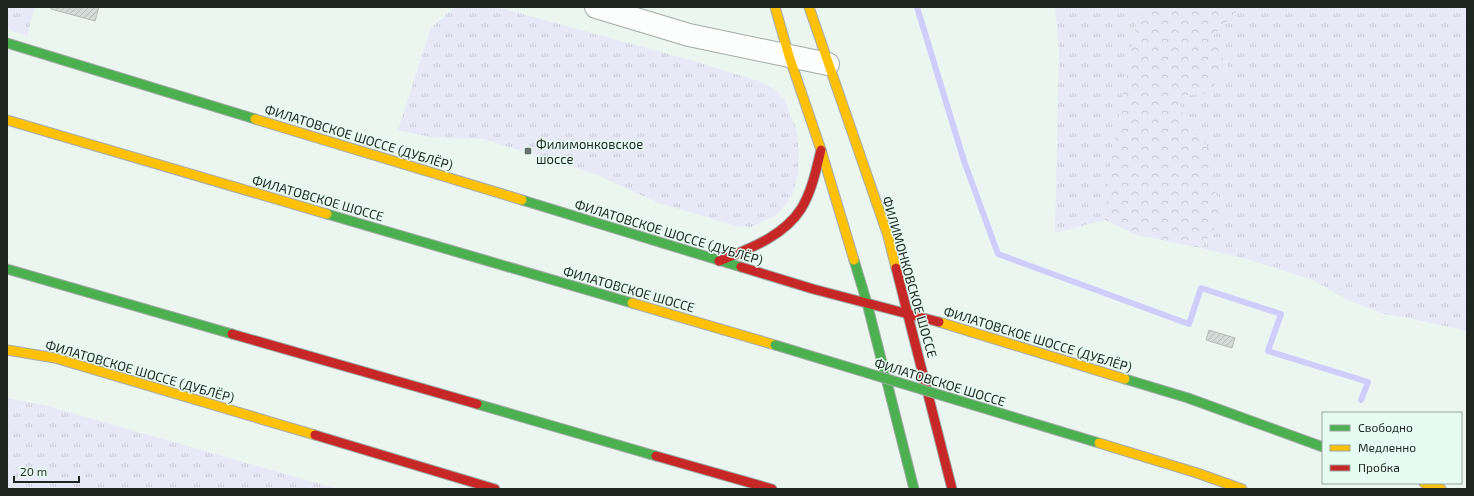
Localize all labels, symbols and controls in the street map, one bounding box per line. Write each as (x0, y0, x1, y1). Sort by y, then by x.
street label: ФИЛАТОВСКОЕ ШОССЕ (ДУБЛЁР) (263, 101, 455, 173)
place label: Филимонковское шоссе (536, 136, 643, 167)
marker: Филимонковское шоссе (523, 146, 533, 156)
street label: ФИЛАТОВСКОЕ ШОССЕ (250, 172, 386, 224)
street label: ФИЛИМОНКОВСКОЕ ШОССЕ (879, 195, 941, 359)
street label: ФИЛАТОВСКОЕ ШОССЕ (ДУБЛЁР) (573, 196, 765, 268)
street label: ФИЛАТОВСКОЕ ШОССЕ (561, 263, 697, 315)
street label: ФИЛАТОВСКОЕ ШОССЕ (ДУБЛЁР) (942, 303, 1134, 375)
street label: ФИЛАТОВСКОЕ ШОССЕ (ДУБЛЁР) (44, 336, 236, 406)
street label: ФИЛАТОВСКОЕ ШОССЕ (873, 354, 1007, 410)
legend (1322, 412, 1462, 484)
text: Свободно (1358, 420, 1413, 434)
text: Медленно (1358, 440, 1416, 454)
scale bar (14, 458, 79, 484)
text: Пробка (1358, 460, 1400, 474)
text: 20 m (20, 464, 47, 478)

